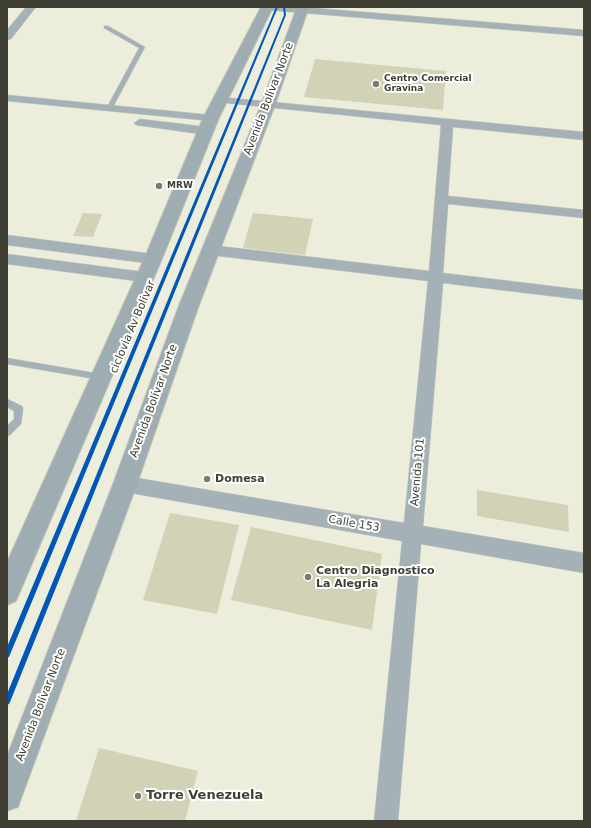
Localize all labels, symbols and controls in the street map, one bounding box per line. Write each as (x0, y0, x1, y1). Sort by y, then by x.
street label: Avenida Bolívar Norte (241, 41, 297, 157)
place label: Centro Comercial Gravina (384, 74, 471, 95)
marker: Centro Comercial Gravina (371, 79, 381, 89)
marker: MRW (154, 181, 164, 191)
place label: MRW (167, 181, 193, 191)
street label: ciclovia Av Bolivar (107, 278, 159, 376)
street label: Avenida Bolívar Norte (127, 343, 181, 459)
street label: Avenida 101 (408, 437, 428, 507)
place label: Domesa (215, 472, 265, 486)
marker: Domesa (202, 474, 212, 484)
street label: Calle 153 (327, 513, 381, 535)
place label: Centro Diagnostico La Alegria (316, 564, 435, 590)
marker: Centro Diagnostico La Alegria (303, 572, 313, 582)
street label: Avenida Bolívar Norte (13, 647, 69, 763)
place label: Torre Venezuela (146, 788, 263, 804)
marker: Torre Venezuela (133, 791, 143, 801)

